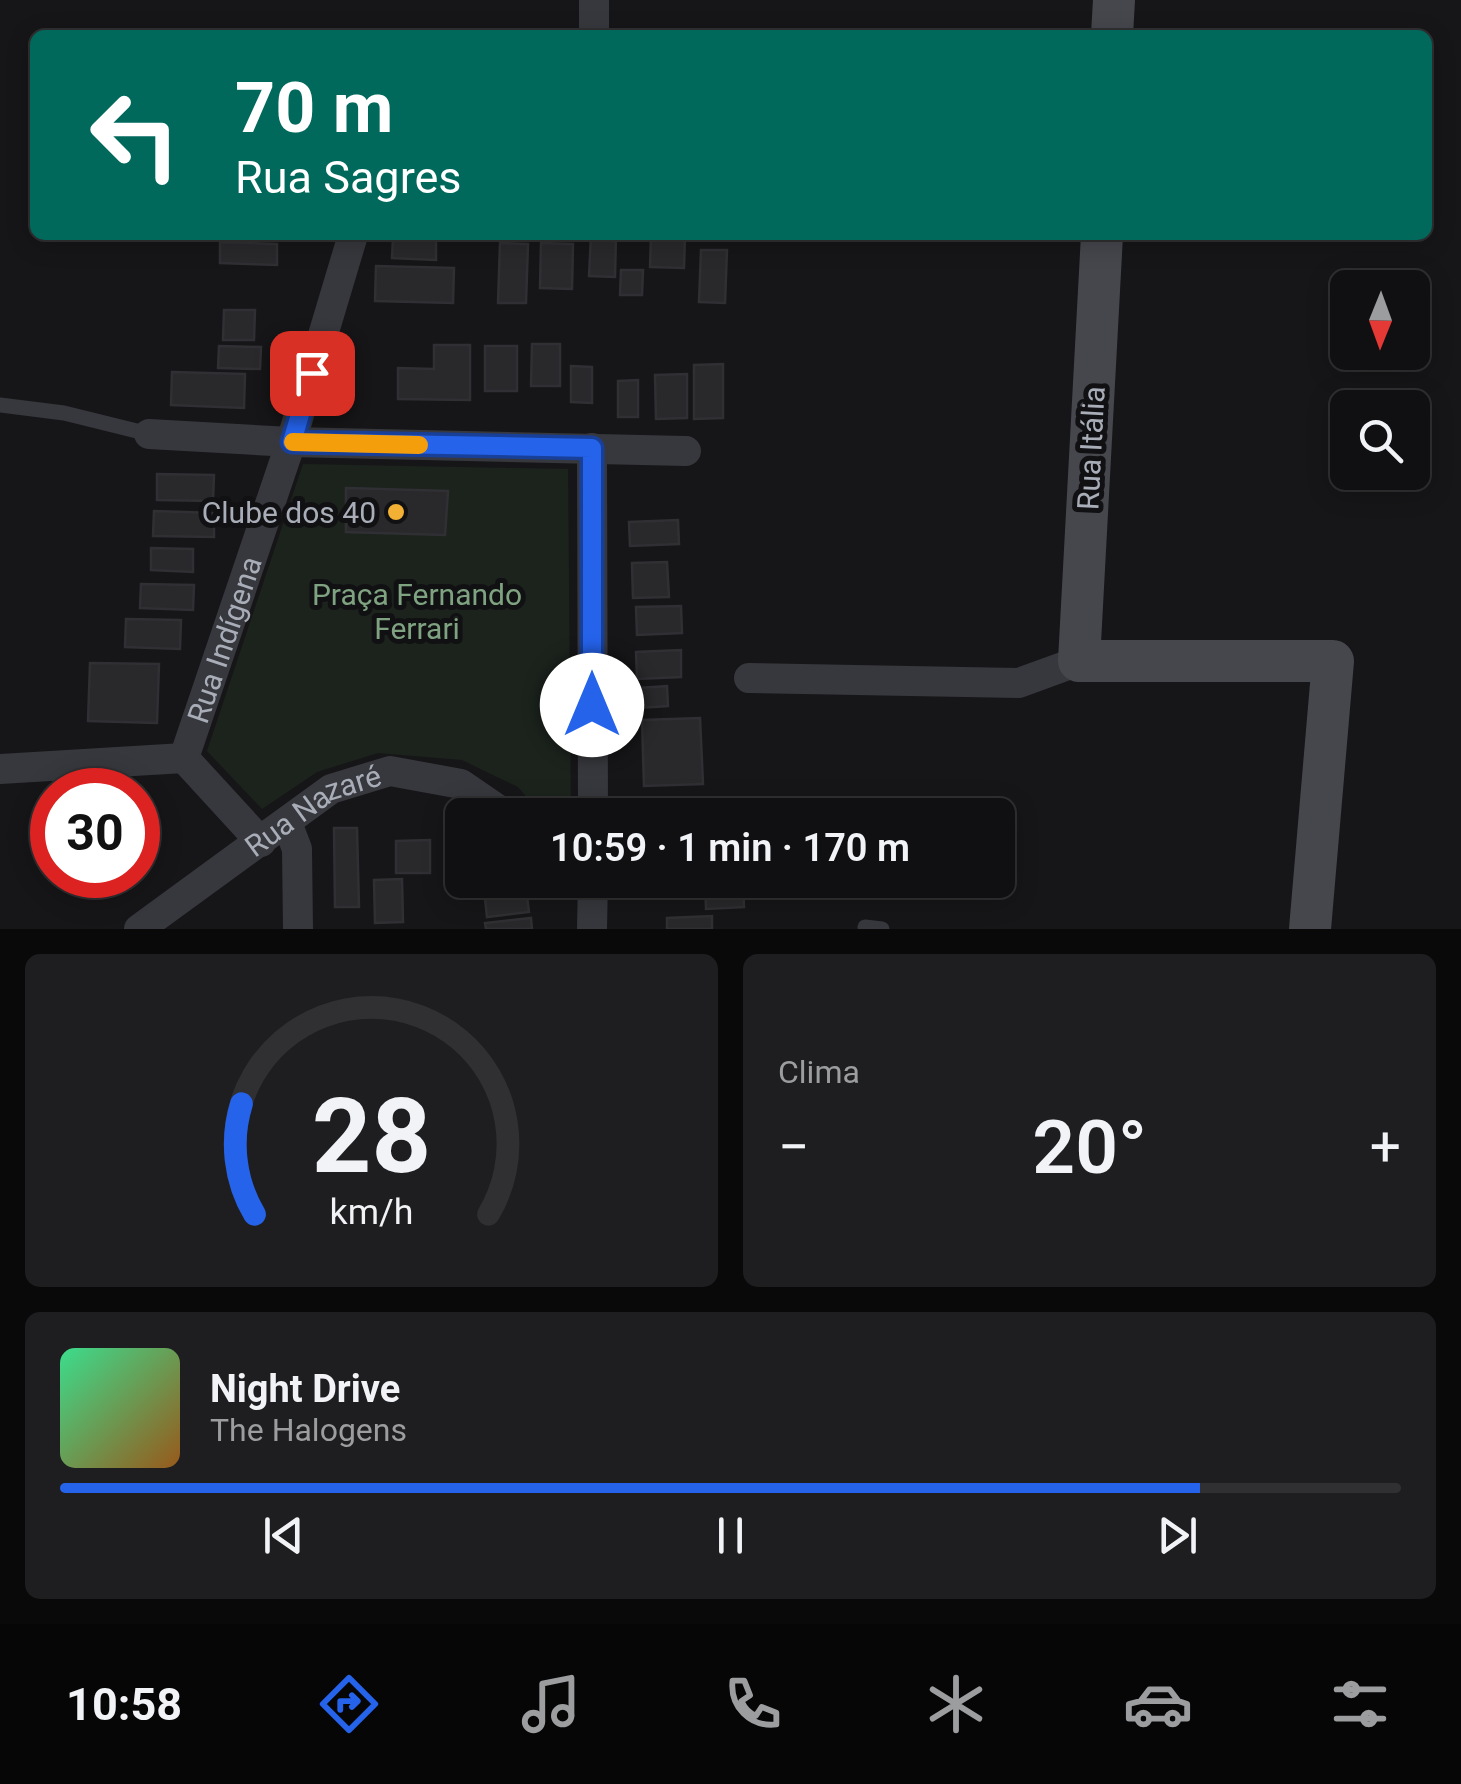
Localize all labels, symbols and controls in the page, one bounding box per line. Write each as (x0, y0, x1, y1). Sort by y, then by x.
text: 70 m (235, 67, 393, 149)
icon: left (70, 70, 200, 200)
text: Rua Sagres (235, 151, 462, 204)
north arrow (1330, 270, 1430, 370)
map controls (1330, 270, 1430, 490)
pin (270, 331, 355, 416)
icon: arrive (285, 346, 340, 401)
street label: Rua Itália (1070, 385, 1112, 511)
button: search (1330, 390, 1430, 490)
place label: Clube dos 40 (202, 495, 376, 530)
marker: Clube dos 40 (385, 501, 407, 523)
street label: Rua Indígena (180, 552, 269, 727)
park label: Praça Fernando Ferrari (312, 577, 522, 646)
position arrow (540, 653, 644, 757)
street label: Rua Nazaré (238, 757, 385, 863)
speed limit sign: 30 (30, 768, 160, 898)
text: 10:59 · 1 min · 170 m (550, 826, 910, 870)
text: Clima (778, 1053, 860, 1091)
text: 28 (312, 1076, 431, 1197)
text: 20° (1032, 1103, 1147, 1191)
text: − (778, 1115, 809, 1179)
text: + (1370, 1115, 1401, 1179)
text: km/h (330, 1191, 413, 1233)
text: Night Drive (210, 1367, 400, 1411)
text: The Halogens (210, 1411, 407, 1449)
icon: previous (256, 1508, 311, 1563)
icon: pause (703, 1508, 758, 1563)
icon: next (1150, 1508, 1205, 1563)
icon: directions (314, 1669, 384, 1739)
icon: music (516, 1669, 586, 1739)
icon: phone (718, 1669, 788, 1739)
icon: climate (921, 1669, 991, 1739)
icon: car (1123, 1669, 1193, 1739)
icon: filters (1325, 1669, 1395, 1739)
text: 10:58 (66, 1678, 182, 1731)

